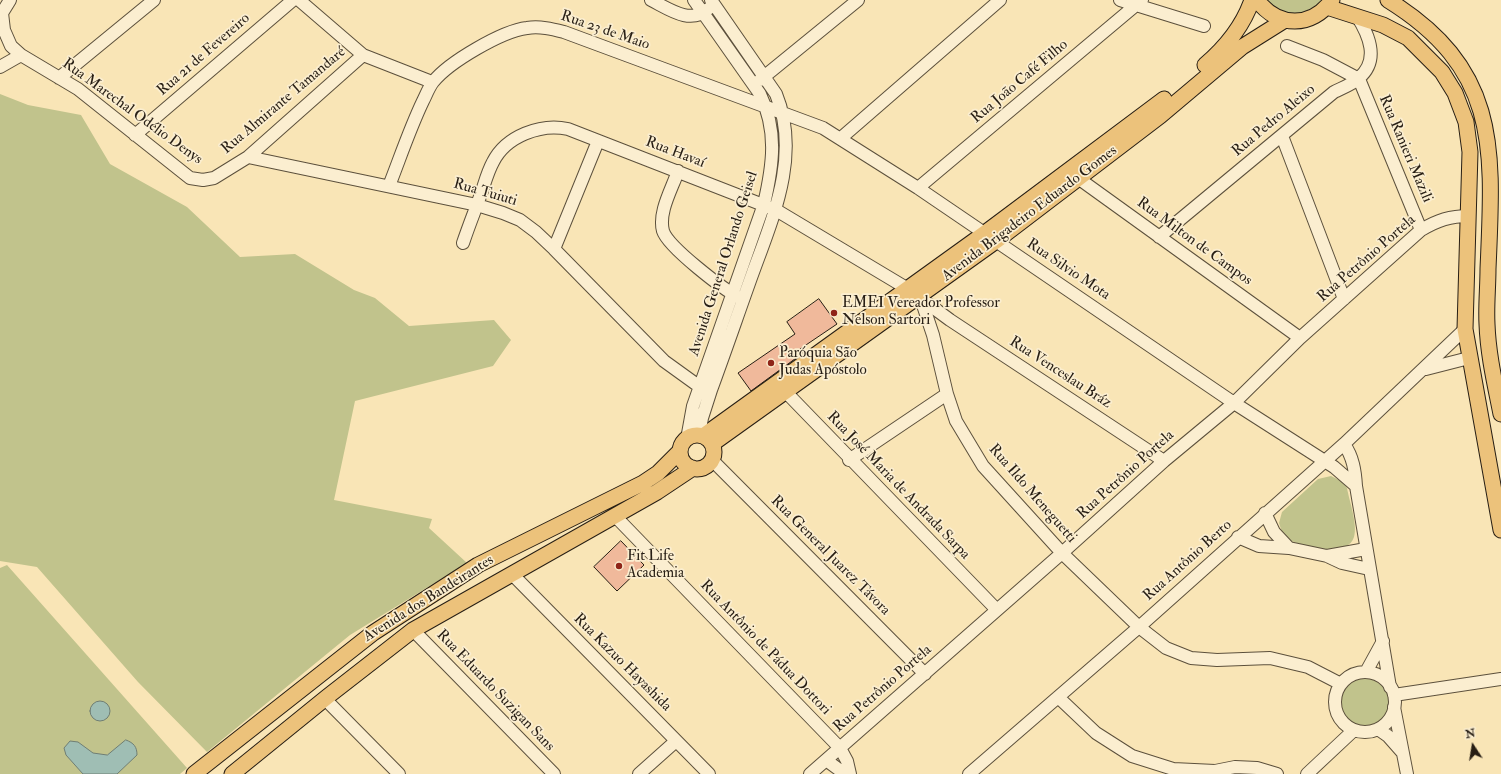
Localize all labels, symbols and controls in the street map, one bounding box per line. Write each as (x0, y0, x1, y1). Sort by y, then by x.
street label: Rua 23 de Maio (558, 7, 652, 55)
street label: Rua 21 de Fevereiro (154, 10, 254, 100)
street label: Rua João Café Filho (968, 36, 1072, 128)
street label: Rua Almirante Tamandaré (218, 44, 350, 158)
street label: Rua Marechal Odélio Denys (58, 55, 206, 169)
street label: Rua Pedro Aleixo (1229, 81, 1319, 161)
street label: Rua Ranieri Mazili (1374, 93, 1436, 205)
street label: Rua Havaí (643, 133, 707, 173)
street label: Avenida Brigadeiro Eduardo Gomes (939, 142, 1121, 286)
street label: Avenida General Orlando Geisel (686, 169, 762, 359)
street label: Rua Tuiuti (451, 175, 519, 211)
street label: Rua Milton de Campos (1133, 194, 1255, 290)
street label: Rua Petrônio Portela (1314, 211, 1420, 307)
street label: Rua Silvio Mota (1023, 235, 1113, 305)
place label: EMEI Vereador Professor Nelson Sartori (842, 295, 1000, 330)
marker: EMEI Vereador Professor Nelson Sartori (829, 308, 839, 318)
street label: Rua Venceslau Bráz (1006, 333, 1114, 413)
place label: Paróquia São Judas Apóstolo (779, 345, 867, 380)
marker: Paróquia São Judas Apóstolo (766, 358, 776, 368)
street label: Rua José Maria de Andrada Sarpa (823, 408, 973, 564)
street label: Rua Petrônio Portela (1074, 427, 1178, 523)
street label: Rua Ildo Meneguetti (984, 441, 1080, 547)
street label: Rua General Juarez Távora (766, 492, 894, 620)
street label: Rua Antônio Berto (1140, 517, 1236, 605)
place label: Fit Life Academia (627, 548, 684, 583)
street label: Avenida dos Bandeirantes (361, 552, 497, 646)
marker: Fit Life Academia (614, 561, 624, 571)
street label: Rua Antônio de Pádua Dottori (696, 577, 834, 719)
street label: Rua Kazuo Hayashida (569, 610, 675, 716)
street label: Rua Eduardo Suzigan Sans (432, 626, 558, 756)
street label: Rua Petrônio Portela (830, 641, 936, 737)
north arrow (1453, 726, 1493, 766)
text: N (1464, 726, 1477, 741)

